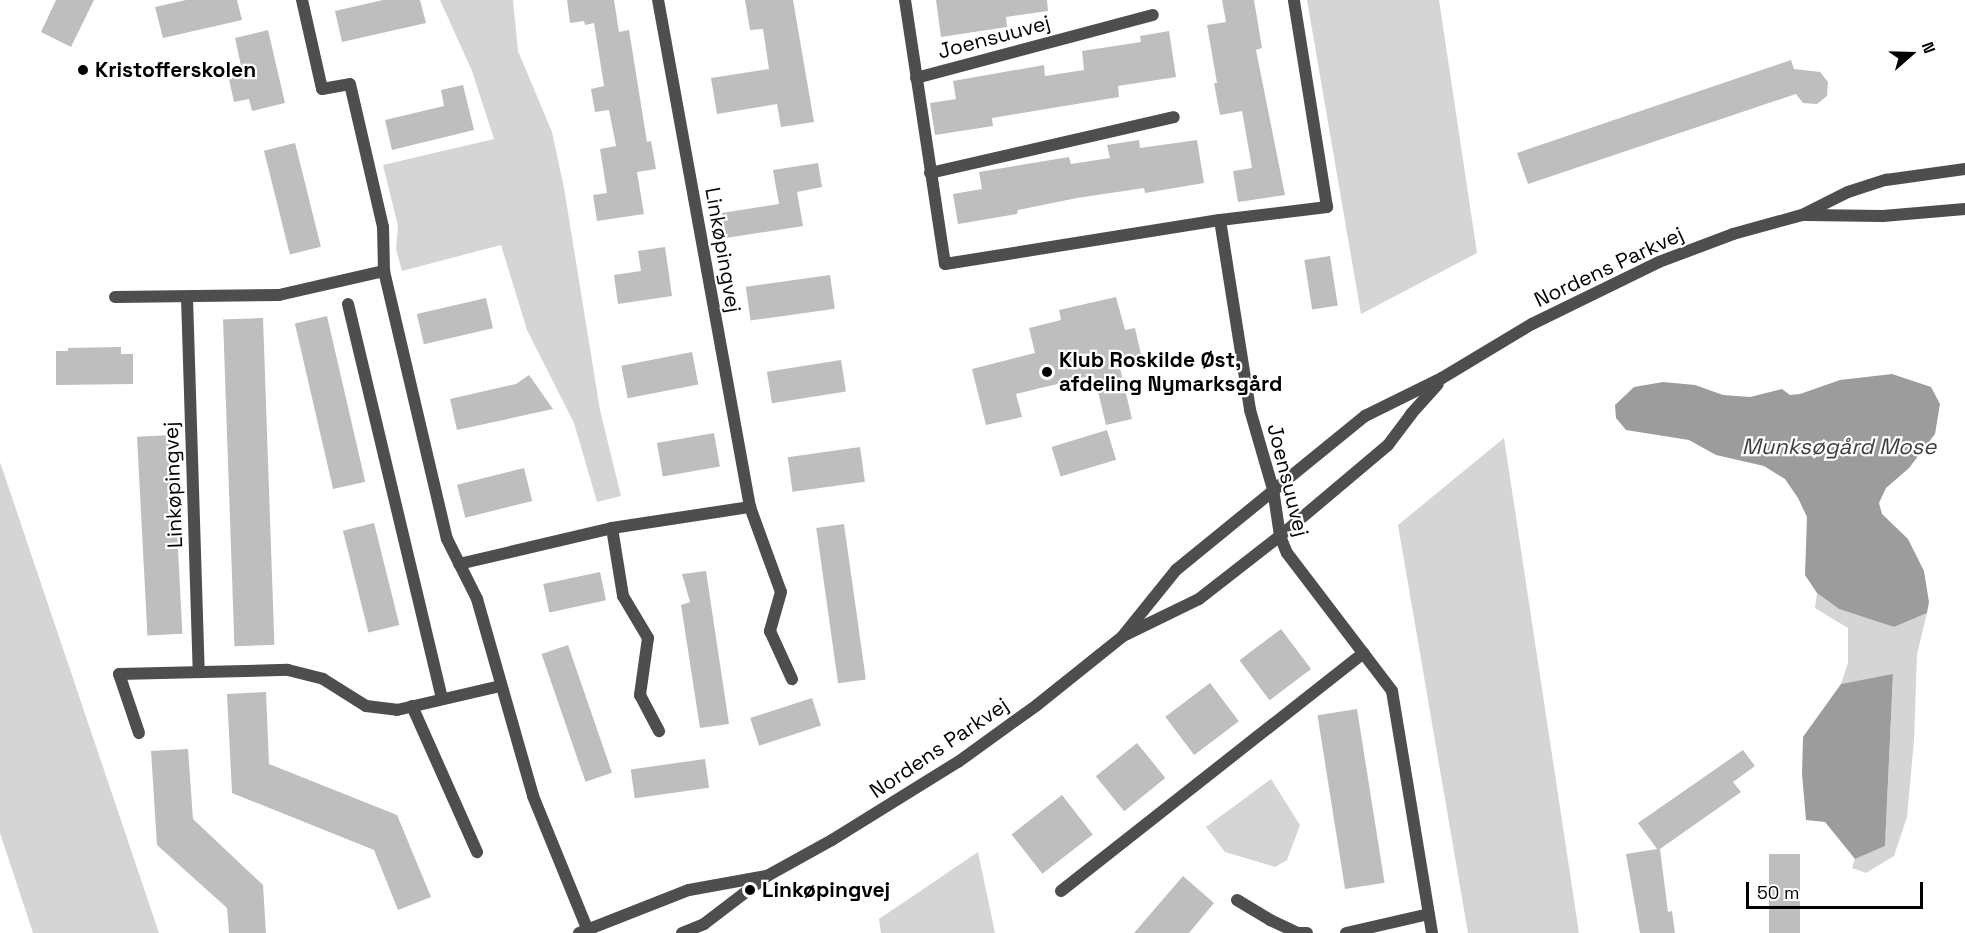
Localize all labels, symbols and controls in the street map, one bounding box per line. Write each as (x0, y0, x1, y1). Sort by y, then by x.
street label: Joensuuvej (935, 10, 1053, 64)
north arrow (1881, 24, 1941, 84)
text: N (1917, 39, 1940, 56)
place label: Kristofferskolen (95, 57, 256, 83)
marker: Kristofferskolen (76, 63, 90, 77)
street label: Linkøpingvej (700, 185, 746, 315)
street label: Nordens Parkvej (1530, 221, 1688, 313)
place label: Klub Roskilde Øst, afdeling Nymarksgård (1059, 347, 1282, 397)
marker: Klub Roskilde Øst, afdeling Nymarksgård (1040, 365, 1054, 379)
street label: Linkøpingvej (158, 421, 188, 549)
street label: Joensuuvej (1262, 421, 1314, 539)
water label: Munksøgård Mose (1742, 434, 1936, 460)
street label: Nordens Parkvej (865, 692, 1013, 804)
scale bar (1749, 870, 1926, 908)
place label: Linkøpingvej (762, 877, 890, 903)
text: 50 m (1757, 881, 1799, 904)
marker: Linkøpingvej (743, 883, 757, 897)

